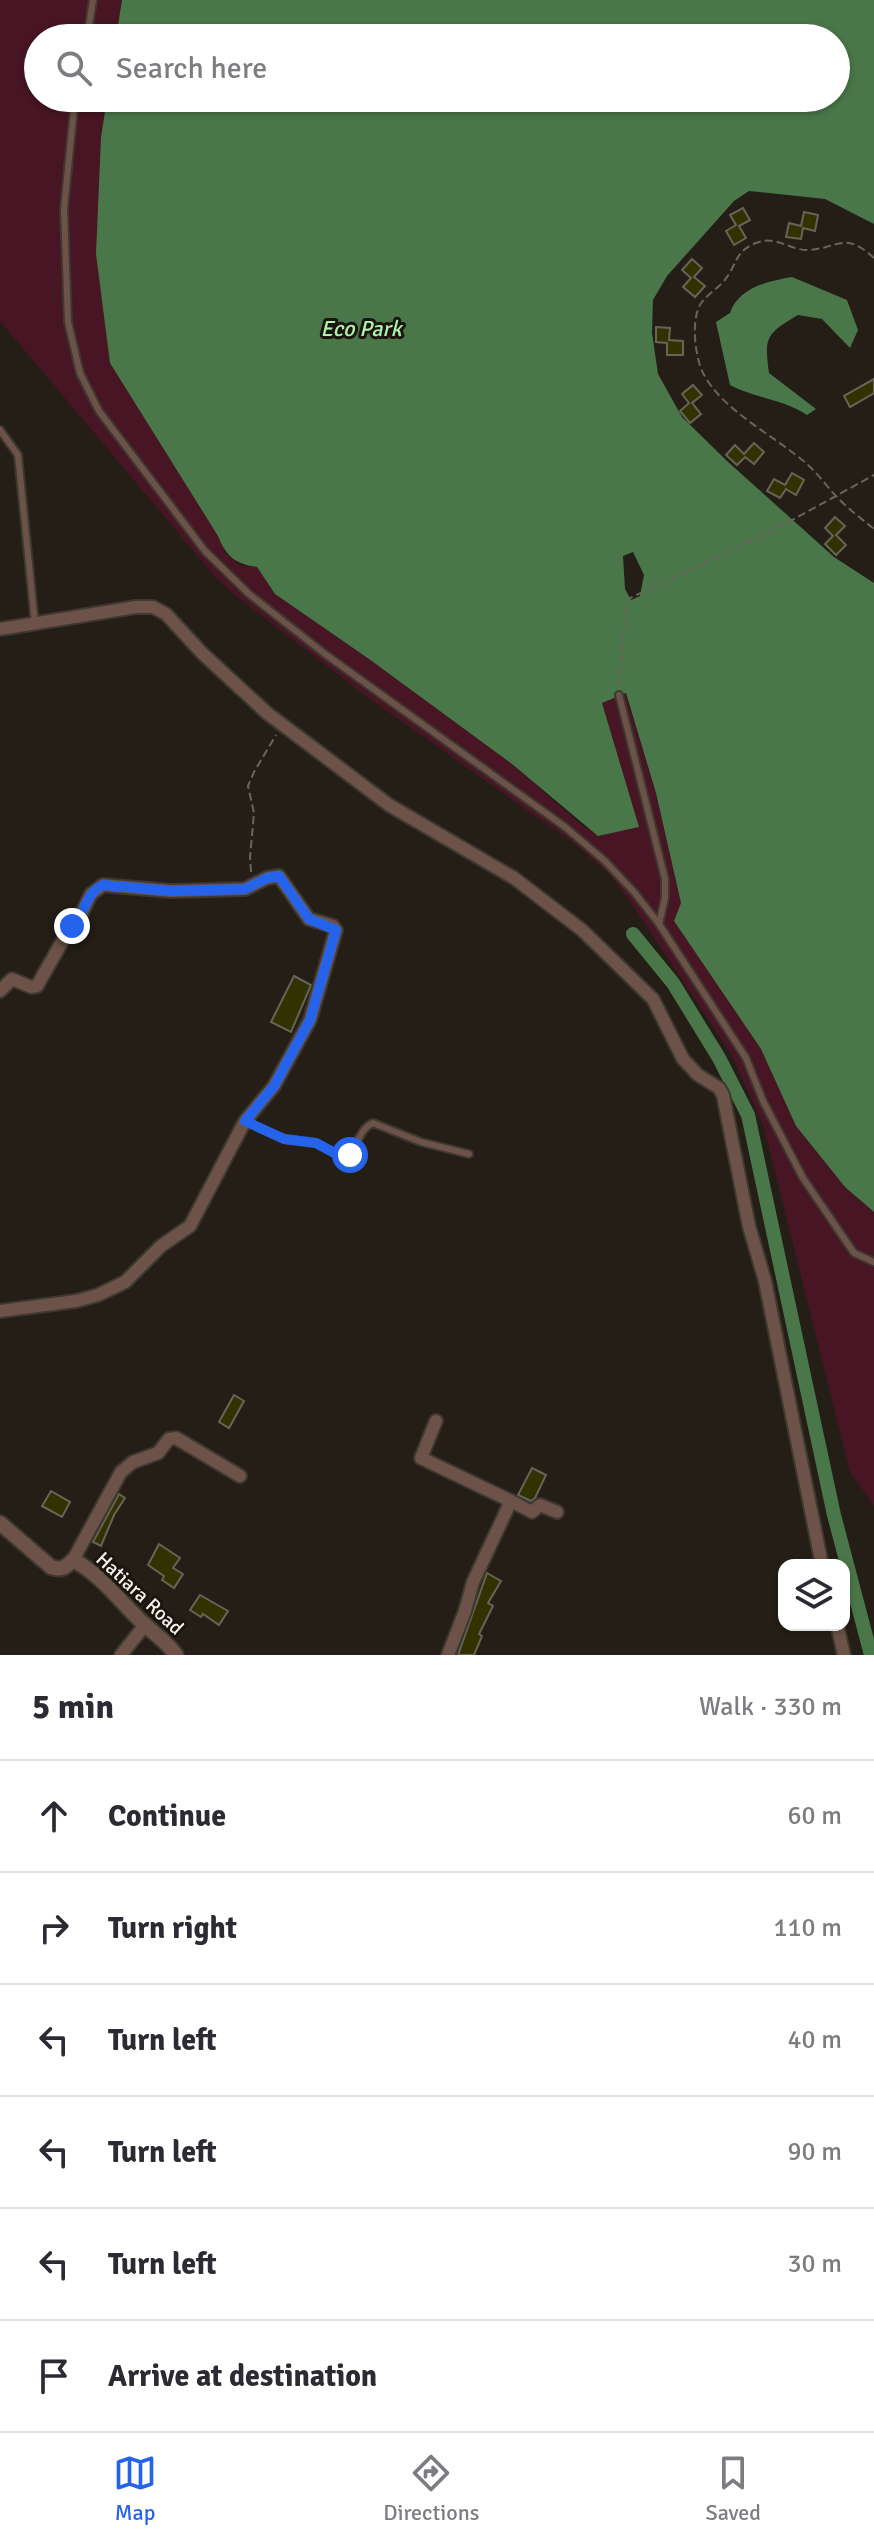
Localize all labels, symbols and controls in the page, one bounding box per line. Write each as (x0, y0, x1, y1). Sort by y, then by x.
search box (24, 24, 850, 112)
icon: search (52, 46, 96, 90)
text: Search here (116, 50, 267, 87)
water label: Eco Park (320, 315, 403, 342)
route end (54, 908, 90, 944)
route start (332, 1137, 368, 1173)
street label: Hatiara Road (91, 1546, 189, 1640)
map controls (778, 1559, 850, 1631)
button: layers (778, 1559, 850, 1631)
text: 5 min (32, 1686, 114, 1728)
text: Walk · 330 m (699, 1691, 842, 1723)
icon: ahead (32, 1794, 76, 1838)
text: Continue (108, 1798, 226, 1835)
text: 60 m (787, 1800, 842, 1832)
icon: right (32, 1906, 76, 1950)
text: Turn right (108, 1910, 237, 1947)
text: 110 m (773, 1912, 842, 1944)
icon: left (32, 2018, 76, 2062)
text: Turn left (108, 2022, 217, 2059)
text: 40 m (787, 2024, 842, 2056)
icon: left (32, 2130, 76, 2174)
text: Turn left (108, 2134, 217, 2171)
text: 90 m (787, 2136, 842, 2168)
icon: left (32, 2242, 76, 2286)
text: Turn left (108, 2246, 217, 2283)
text: 30 m (787, 2248, 842, 2280)
icon: arrive (32, 2354, 76, 2398)
text: Arrive at destination (108, 2358, 377, 2395)
tab: Map (113, 2451, 157, 2526)
tab: Directions (383, 2451, 479, 2526)
tab: Saved (706, 2451, 761, 2526)

